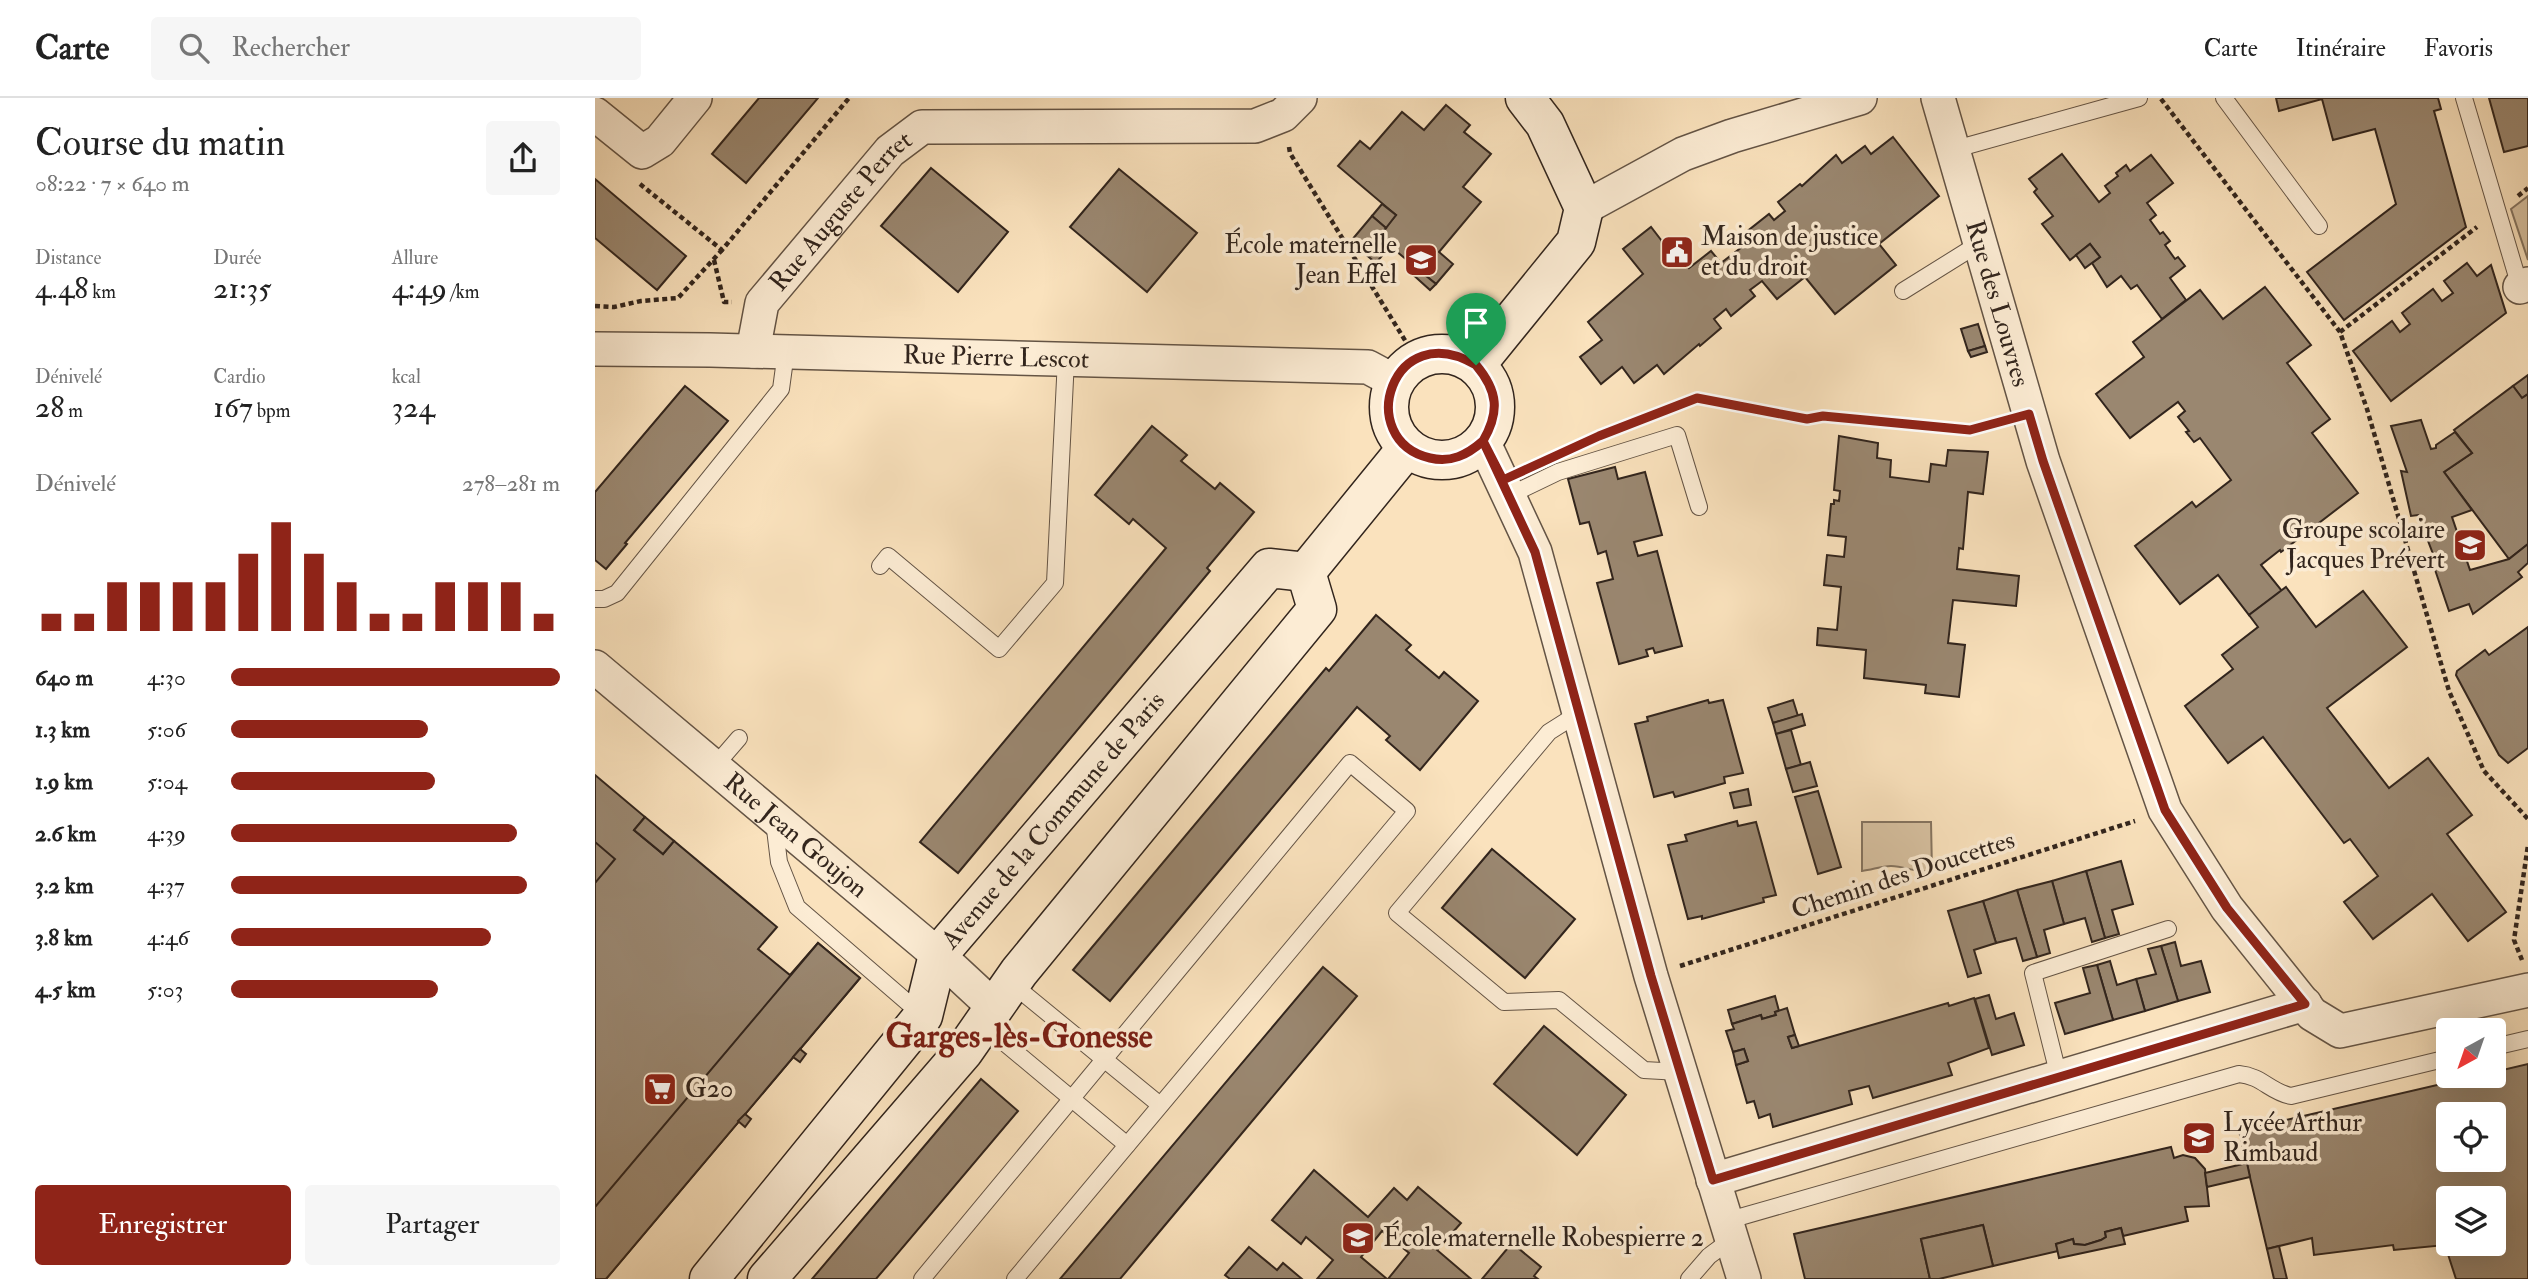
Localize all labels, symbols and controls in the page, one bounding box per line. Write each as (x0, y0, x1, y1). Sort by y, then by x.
search box (151, 17, 641, 80)
text: Carte (35, 28, 109, 69)
icon: search (175, 29, 213, 67)
text: Rechercher (231, 32, 350, 64)
text: Carte (2204, 33, 2258, 64)
text: Itinéraire (2296, 33, 2386, 64)
text: Favoris (2424, 33, 2493, 64)
text: Course du matin (35, 119, 285, 167)
button: share (486, 121, 560, 195)
street label: Rue Auguste Perret (763, 124, 918, 298)
text: 08:22 · 7 × 640 m (35, 169, 190, 198)
street label: Rue des Louvres (1958, 217, 2037, 391)
place label: Maison de justice et du droit (1701, 221, 1878, 283)
place label: École maternelle Jean Effel (1224, 227, 1397, 291)
public building icon: Maison de justice et du droit (1658, 233, 1696, 271)
school or university icon: École maternelle Jean Effel (1402, 241, 1440, 279)
text: Distance (35, 246, 101, 270)
text: Durée (213, 246, 262, 270)
text: Allure (392, 246, 438, 270)
text: 4.48 (35, 270, 88, 307)
text: 21:35 (213, 270, 271, 307)
text: 4:49 (392, 270, 447, 307)
text: km (88, 280, 116, 304)
text: /km (447, 280, 480, 304)
pin (1446, 293, 1506, 365)
icon: arrive (1457, 304, 1495, 342)
street label: Rue Pierre Lescot (902, 339, 1090, 376)
text: Dénivelé (35, 365, 102, 389)
text: Cardio (213, 365, 265, 389)
text: kcal (392, 365, 421, 389)
text: 28 (35, 389, 64, 426)
text: 167 (213, 389, 253, 426)
text: 324 (392, 389, 435, 426)
text: m (64, 399, 83, 423)
text: bpm (253, 399, 290, 423)
text: Dénivelé (35, 469, 116, 498)
text: 278–281 m (462, 469, 560, 498)
place label: Groupe scolaire Jacques Prévert (2282, 514, 2445, 576)
school or university icon: Groupe scolaire Jacques Prévert (2451, 526, 2489, 564)
text: 640 m (35, 663, 93, 692)
text: 4:30 (147, 663, 186, 692)
street label: Avenue de la Commune de Paris (934, 685, 1172, 956)
text: 1.3 km (35, 715, 90, 744)
text: 5:06 (147, 715, 186, 744)
street label: Rue Jean Goujon (717, 766, 874, 905)
text: 1.9 km (35, 767, 93, 796)
text: 5:04 (147, 767, 187, 796)
text: 2.6 km (35, 819, 96, 848)
text: 4:39 (147, 819, 186, 848)
street label: Chemin des Doucettes (1787, 824, 2019, 926)
text: 3.2 km (35, 871, 94, 900)
text: 4:37 (147, 871, 184, 900)
text: 3.8 km (35, 923, 93, 952)
text: 4:46 (147, 923, 189, 952)
text: 4.5 km (35, 975, 96, 1004)
text: 5:03 (147, 975, 183, 1004)
district label: Garges-lès-Gonesse (886, 1016, 1153, 1058)
north arrow (2436, 1018, 2506, 1088)
map controls (2436, 1018, 2506, 1256)
supermarket icon: G20 (641, 1070, 679, 1108)
place label: G20 (685, 1073, 733, 1105)
button: locate (2436, 1102, 2506, 1172)
place label: Lycée Arthur Rimbaud (2223, 1107, 2362, 1169)
school or university icon: Lycée Arthur Rimbaud (2180, 1119, 2218, 1157)
button: Enregistrer (35, 1185, 291, 1265)
button: Partager (305, 1185, 560, 1265)
button: layers (2436, 1186, 2506, 1256)
school or university icon: École maternelle Robespierre 2 (1339, 1219, 1377, 1257)
place label: École maternelle Robespierre 2 (1383, 1220, 1704, 1255)

